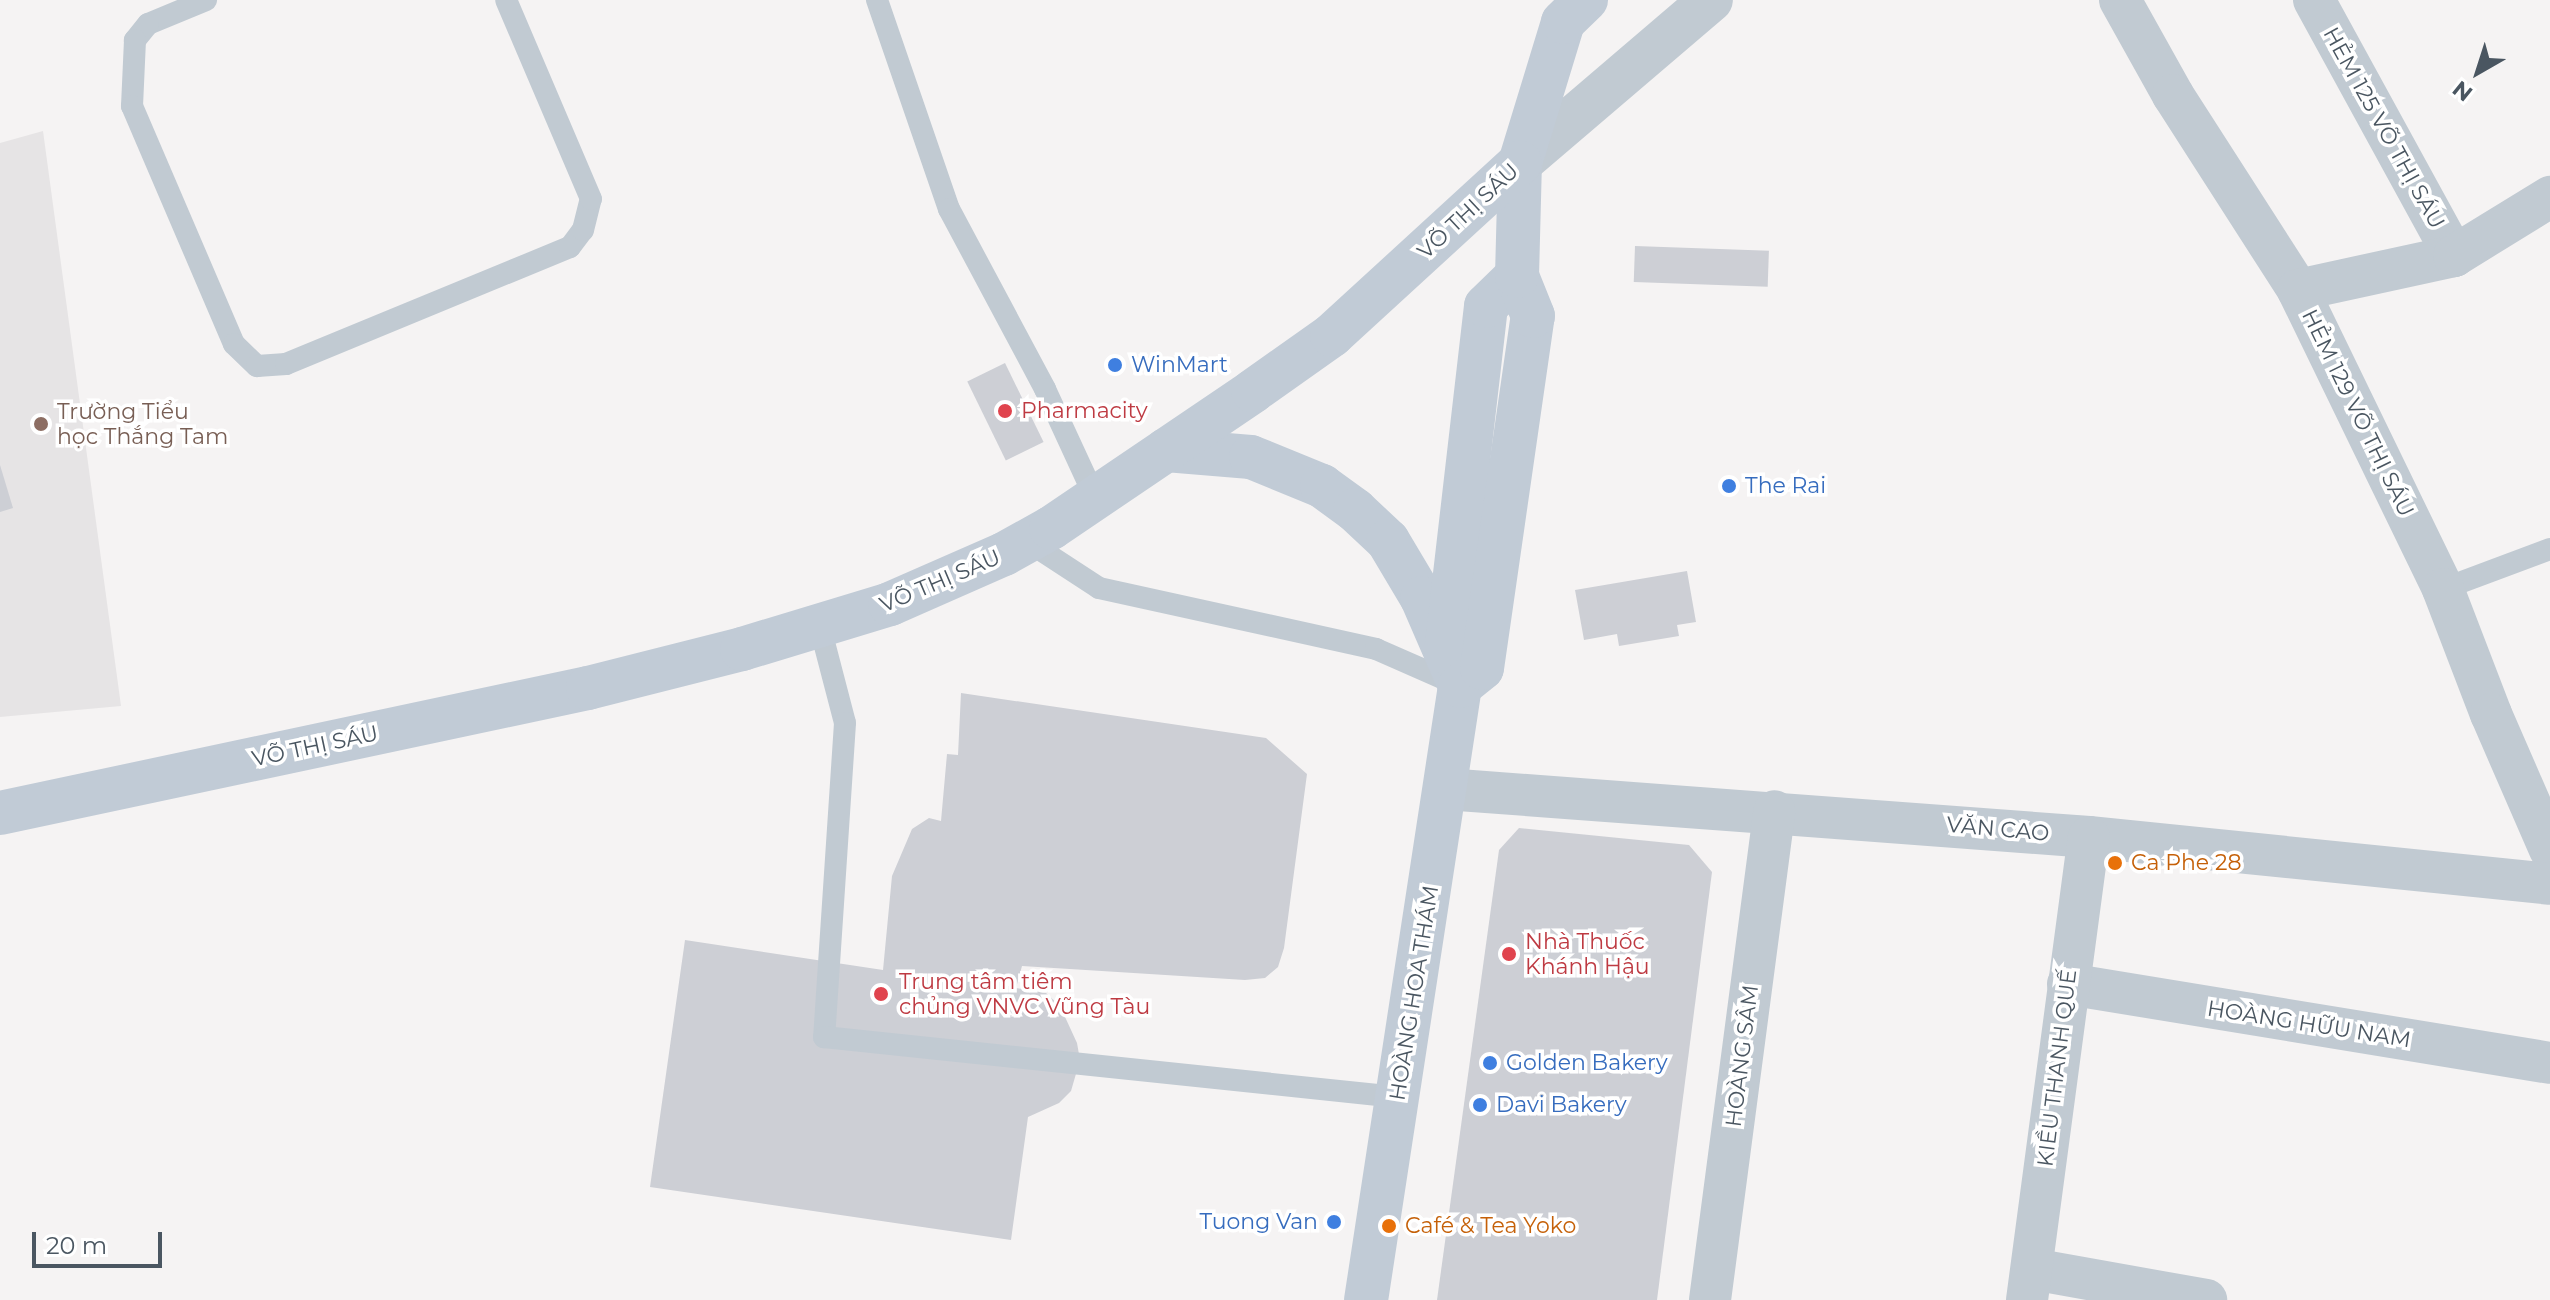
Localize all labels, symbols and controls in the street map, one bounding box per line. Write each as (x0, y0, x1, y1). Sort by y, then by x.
street label: HẺM 125 VÕ THỊ SÁU (2318, 23, 2450, 233)
north arrow (2438, 32, 2518, 112)
text: N (2447, 75, 2478, 107)
street label: VÕ THỊ SÁU (1412, 158, 1524, 264)
street label: HẺM 129 VÕ THỊ SÁU (2296, 305, 2420, 521)
place label: WinMart (1131, 352, 1228, 378)
marker: WinMart (1106, 356, 1124, 374)
place label: Trường Tiểu học Thắng Tam (57, 398, 228, 450)
place label: Pharmacity (1021, 398, 1148, 424)
marker: Pharmacity (996, 402, 1014, 420)
marker: Trường Tiểu học Thắng Tam (32, 415, 50, 433)
place label: The Rai (1745, 473, 1826, 499)
marker: The Rai (1720, 477, 1738, 495)
street label: VÕ THỊ SÁU (876, 544, 1004, 618)
street label: VÕ THỊ SÁU (249, 720, 381, 772)
street label: VĂN CAO (1945, 811, 2051, 847)
place label: Ca Phe 28 (2131, 850, 2241, 876)
marker: Ca Phe 28 (2106, 854, 2124, 872)
street label: HOÀNG HOA THÁM (1384, 884, 1444, 1102)
place label: Nhà Thuốc Khánh Hậu (1525, 928, 1650, 980)
marker: Nhà Thuốc Khánh Hậu (1500, 945, 1518, 963)
place label: Trung tâm tiêm chủng VNVC Vũng Tàu (899, 968, 1150, 1020)
street label: KIỀU THANH QUẾ (2032, 968, 2082, 1168)
marker: Trung tâm tiêm chủng VNVC Vũng Tàu (870, 983, 892, 1005)
street label: HOÀNG SÂM (1720, 983, 1764, 1129)
street label: HOÀNG HỮU NAM (2205, 995, 2413, 1053)
place label: Golden Bakery (1506, 1050, 1668, 1076)
marker: Golden Bakery (1481, 1054, 1499, 1072)
place label: Davi Bakery (1496, 1092, 1627, 1118)
marker: Davi Bakery (1471, 1096, 1489, 1114)
place label: Tuong Van (1199, 1209, 1318, 1235)
marker: Tuong Van (1325, 1213, 1343, 1231)
place label: Café & Tea Yoko (1405, 1213, 1576, 1239)
scale bar (36, 1216, 166, 1266)
marker: Café & Tea Yoko (1380, 1217, 1398, 1235)
text: 20 m (46, 1231, 107, 1260)

